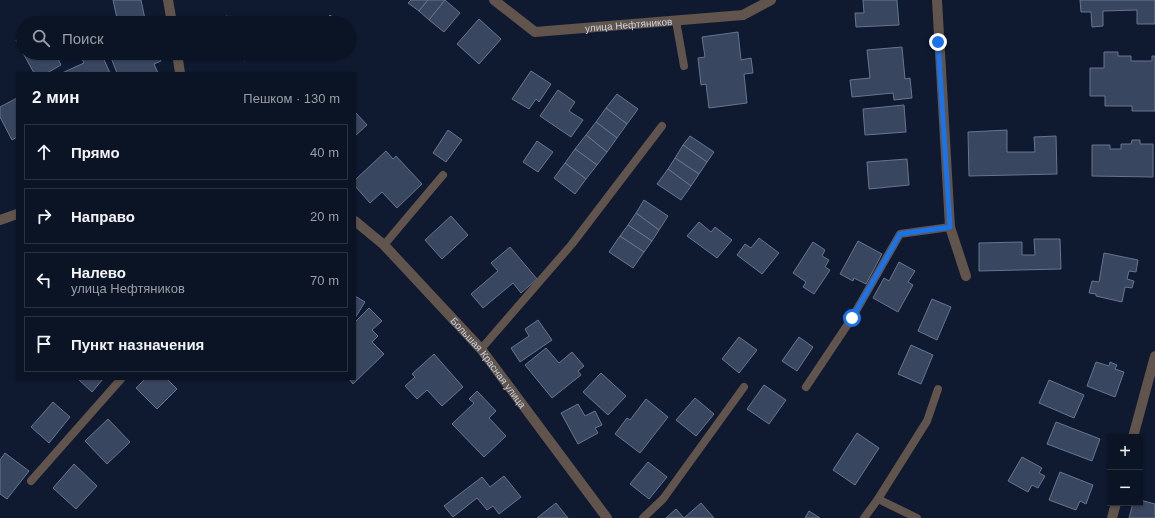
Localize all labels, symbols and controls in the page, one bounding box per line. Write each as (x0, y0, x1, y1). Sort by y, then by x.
search box (16, 16, 356, 60)
street label: улица Нефтяников (585, 16, 673, 34)
icon: search (30, 27, 52, 49)
text: Поиск (62, 30, 104, 47)
route end (929, 33, 947, 51)
text: 2 мин (32, 88, 79, 107)
text: Пешком · 130 m (243, 91, 340, 106)
icon: ahead (33, 141, 55, 163)
text: Прямо (71, 144, 120, 161)
text: 40 m (310, 145, 339, 160)
icon: right (33, 205, 55, 227)
text: Направо (71, 208, 135, 225)
text: 20 m (310, 209, 339, 224)
text: Налево (71, 264, 126, 281)
icon: left (33, 269, 55, 291)
text: 70 m (310, 273, 339, 288)
text: улица Нефтяников (71, 281, 185, 296)
route start (843, 309, 861, 327)
street label: Большая Красная улица (448, 315, 528, 411)
icon: arrive (33, 333, 55, 355)
text: Пункт назначения (71, 336, 204, 353)
map controls (1107, 434, 1143, 506)
button: + (1107, 434, 1143, 470)
button: − (1107, 470, 1143, 506)

